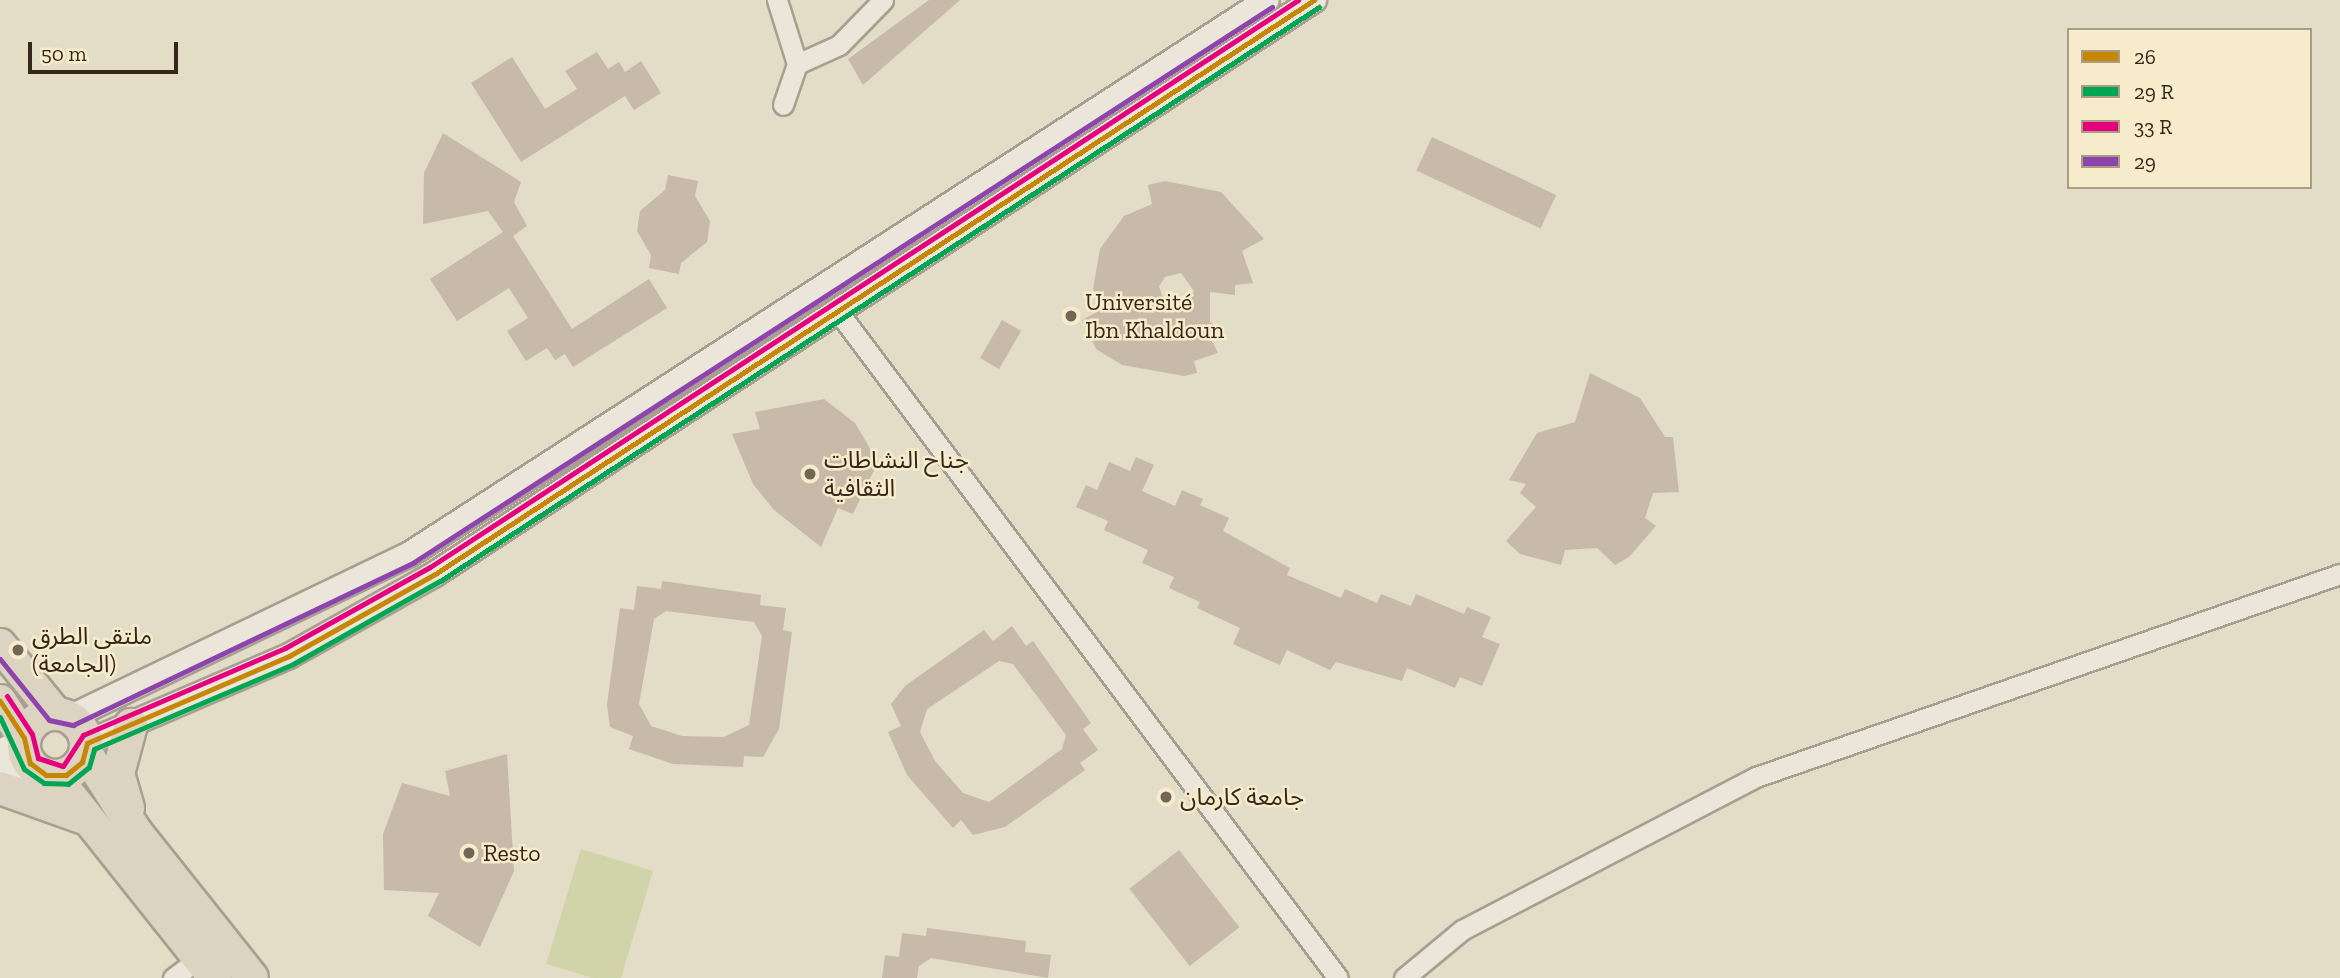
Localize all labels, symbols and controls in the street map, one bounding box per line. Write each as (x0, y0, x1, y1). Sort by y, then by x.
scale bar (32, 28, 182, 72)
legend (2067, 28, 2312, 189)
text: 50 m (41, 41, 87, 66)
text: 26 (2134, 44, 2156, 69)
text: 29 R (2134, 79, 2174, 104)
text: 33 R (2134, 114, 2172, 139)
text: 29 (2134, 149, 2156, 174)
place label: Université Ibn Khaldoun (1085, 288, 1224, 344)
marker: Université Ibn Khaldoun (1063, 308, 1079, 324)
place label: جناح النشاطات الثقافية (824, 446, 969, 502)
marker: جناح النشاطات الثقافية (802, 466, 818, 482)
place label: ملتقى الطرق (الجامعة) (32, 622, 152, 678)
marker: ملتقى الطرق (الجامعة) (10, 642, 26, 658)
place label: جامعة كارمان (1180, 783, 1304, 811)
marker: جامعة كارمان (1158, 789, 1174, 805)
place label: Resto (483, 839, 541, 867)
marker: Resto (461, 845, 477, 861)

